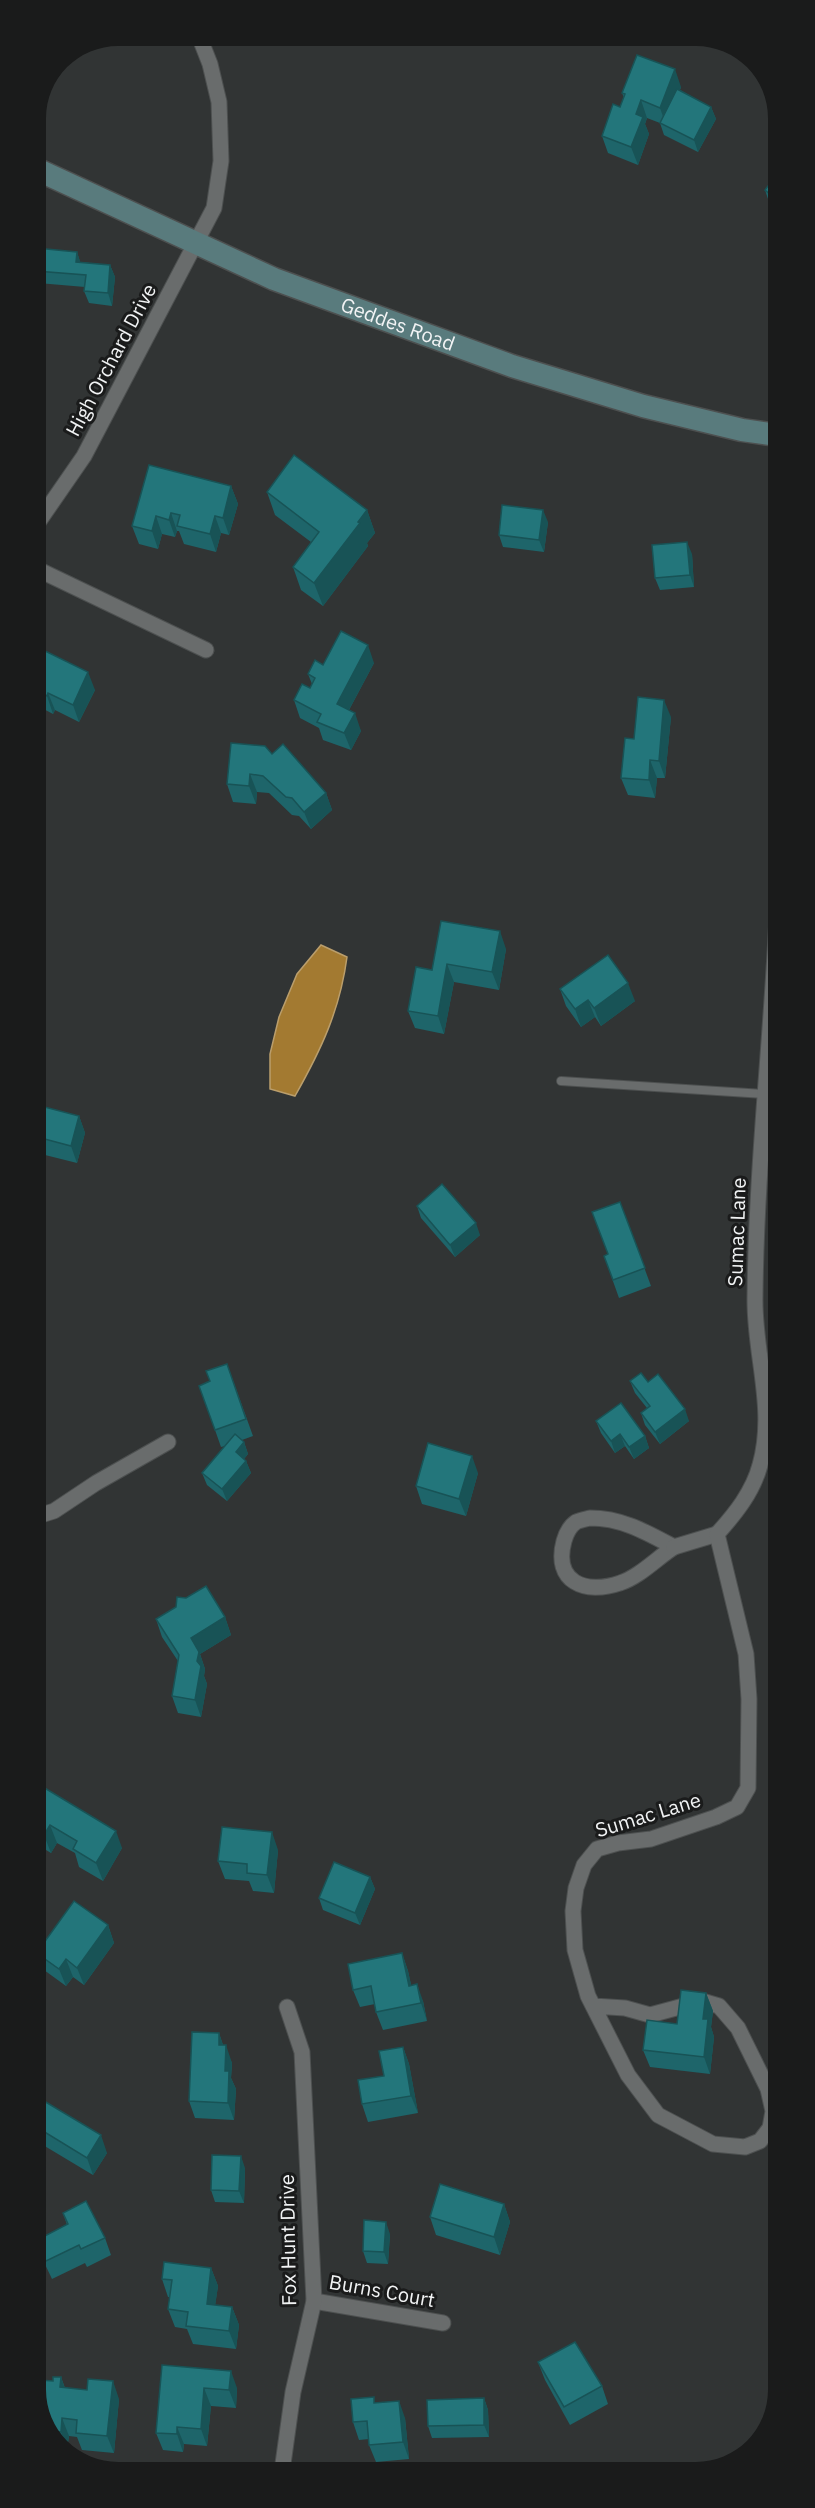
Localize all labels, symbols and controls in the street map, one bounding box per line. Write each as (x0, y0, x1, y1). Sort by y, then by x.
street label: High Orchard Drive (59, 279, 162, 441)
street label: Geddes Road (337, 291, 459, 357)
street label: Sumac Lane (721, 1177, 752, 1287)
street label: Sumac Lane (592, 1786, 704, 1843)
street label: Fox Hunt Drive (273, 2174, 302, 2306)
street label: Burns Court (327, 2268, 437, 2313)

